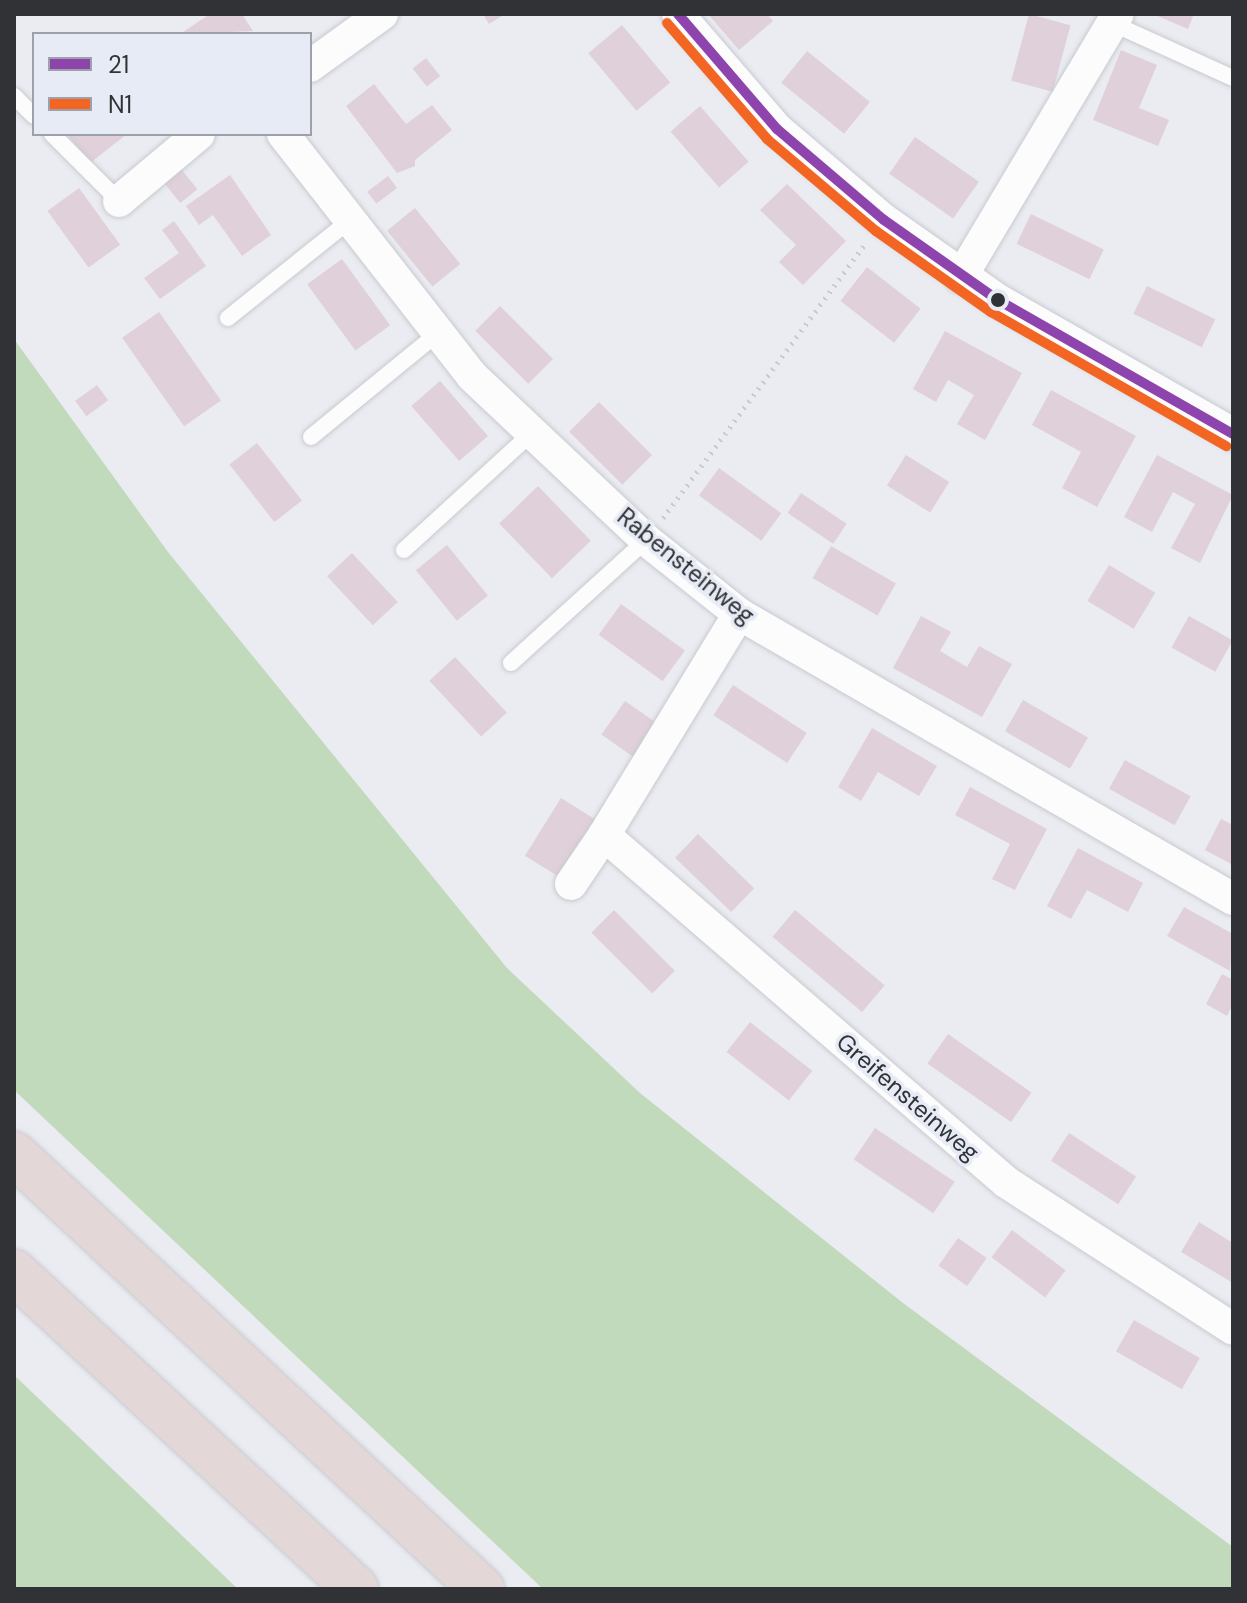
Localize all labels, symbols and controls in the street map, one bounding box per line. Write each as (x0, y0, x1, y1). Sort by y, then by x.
legend (32, 32, 312, 136)
text: 21 (108, 49, 129, 80)
text: N1 (108, 89, 132, 120)
unlabelled marker (990, 292, 1006, 308)
street label: Rabensteinweg (612, 502, 760, 630)
street label: Greifensteinweg (831, 1027, 985, 1167)

